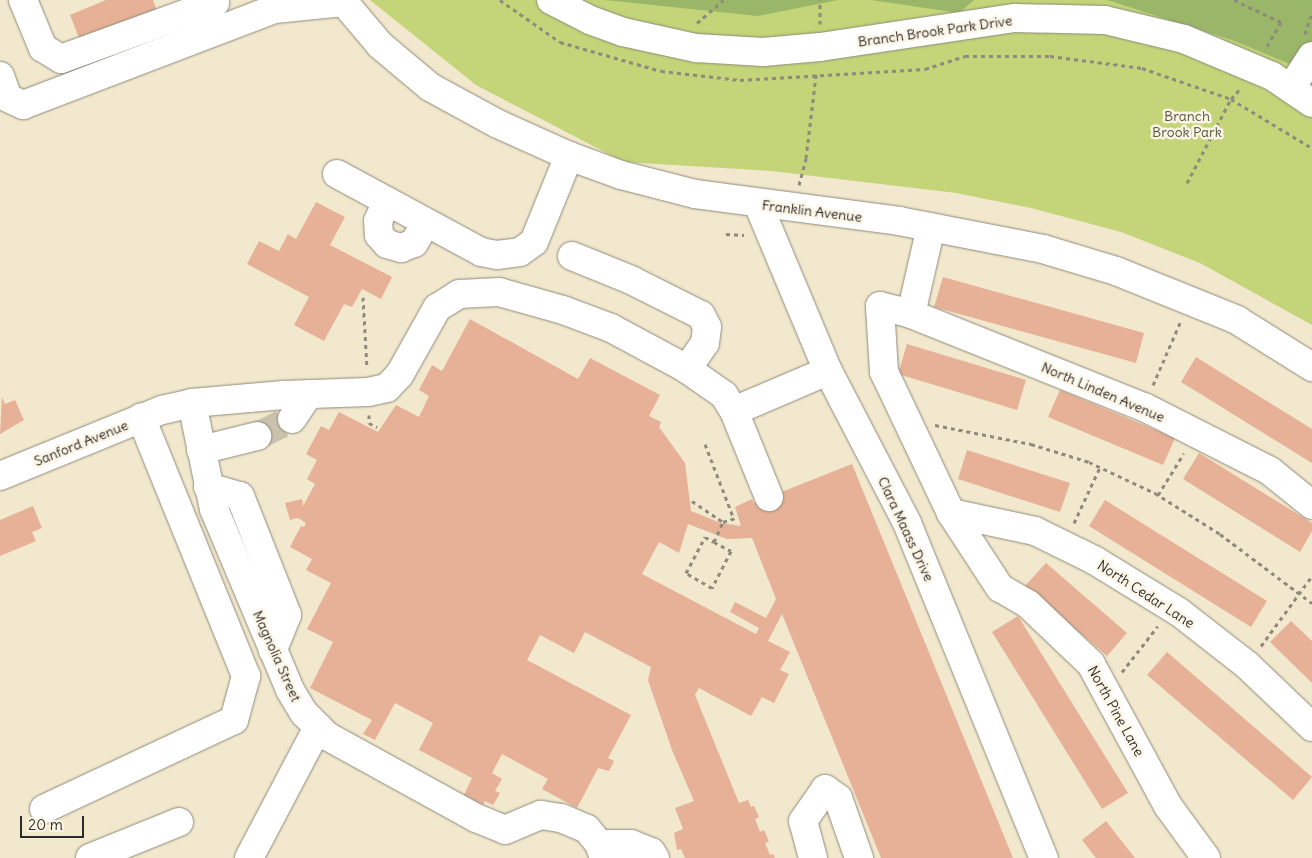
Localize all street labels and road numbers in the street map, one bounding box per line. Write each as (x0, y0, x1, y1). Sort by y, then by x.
street label: Branch Brook Park Drive (857, 12, 1013, 50)
street label: Franklin Avenue (761, 197, 863, 225)
street label: North Linden Avenue (1039, 358, 1167, 426)
street label: Sanford Avenue (31, 416, 131, 470)
street label: Clara Maass Drive (874, 474, 938, 584)
street label: North Cedar Lane (1094, 556, 1198, 632)
street label: Magnolia Street (249, 608, 305, 704)
street label: North Pine Lane (1084, 663, 1148, 759)

